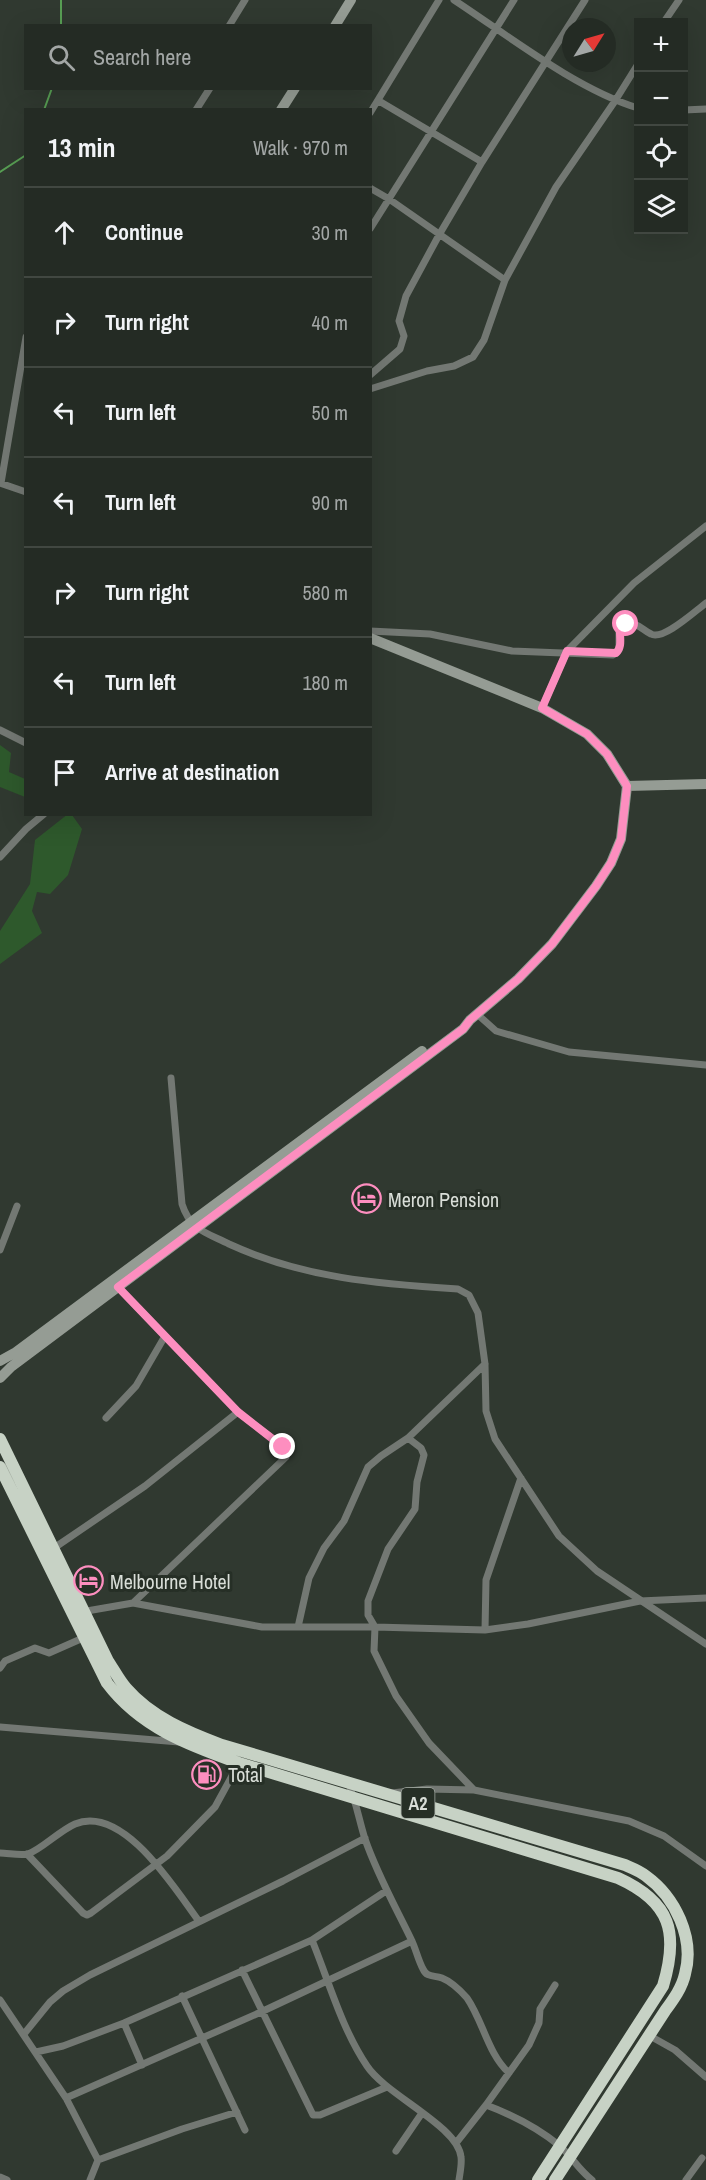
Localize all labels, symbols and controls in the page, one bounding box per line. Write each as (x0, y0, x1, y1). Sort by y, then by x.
north arrow (562, 18, 616, 72)
map controls (634, 18, 688, 234)
button: + (634, 18, 688, 72)
search box (24, 24, 372, 90)
icon: search (45, 41, 78, 74)
text: Search here (93, 42, 191, 72)
button: − (634, 72, 688, 126)
button: locate (634, 126, 688, 180)
text: 13 min (48, 130, 116, 165)
text: Walk · 970 m (253, 134, 348, 161)
button: layers (634, 180, 688, 234)
icon: ahead (48, 216, 81, 249)
text: Continue (105, 217, 183, 247)
text: 30 m (312, 219, 348, 246)
icon: right (48, 306, 81, 339)
text: Turn right (105, 307, 189, 337)
text: 40 m (312, 309, 348, 336)
icon: left (48, 396, 81, 429)
text: Turn left (105, 397, 176, 427)
text: 50 m (312, 399, 348, 426)
icon: left (48, 486, 81, 519)
text: Turn left (105, 487, 176, 517)
text: 90 m (312, 489, 348, 516)
icon: right (48, 576, 81, 609)
text: Turn right (105, 577, 189, 607)
text: 580 m (302, 579, 348, 606)
route start (612, 610, 638, 636)
icon: left (48, 666, 81, 699)
text: Turn left (105, 667, 176, 697)
text: 180 m (302, 669, 348, 696)
icon: arrive (48, 756, 81, 789)
text: Arrive at destination (105, 757, 279, 787)
hotel icon: Meron Pension (351, 1183, 383, 1215)
place label: Meron Pension (388, 1186, 499, 1213)
route end (269, 1433, 295, 1459)
hotel icon: Melbourne Hotel (73, 1565, 105, 1597)
place label: Melbourne Hotel (110, 1568, 230, 1595)
fuel station icon: Total (191, 1758, 223, 1790)
place label: Total (228, 1761, 263, 1788)
road number: A2 (402, 1788, 434, 1818)

